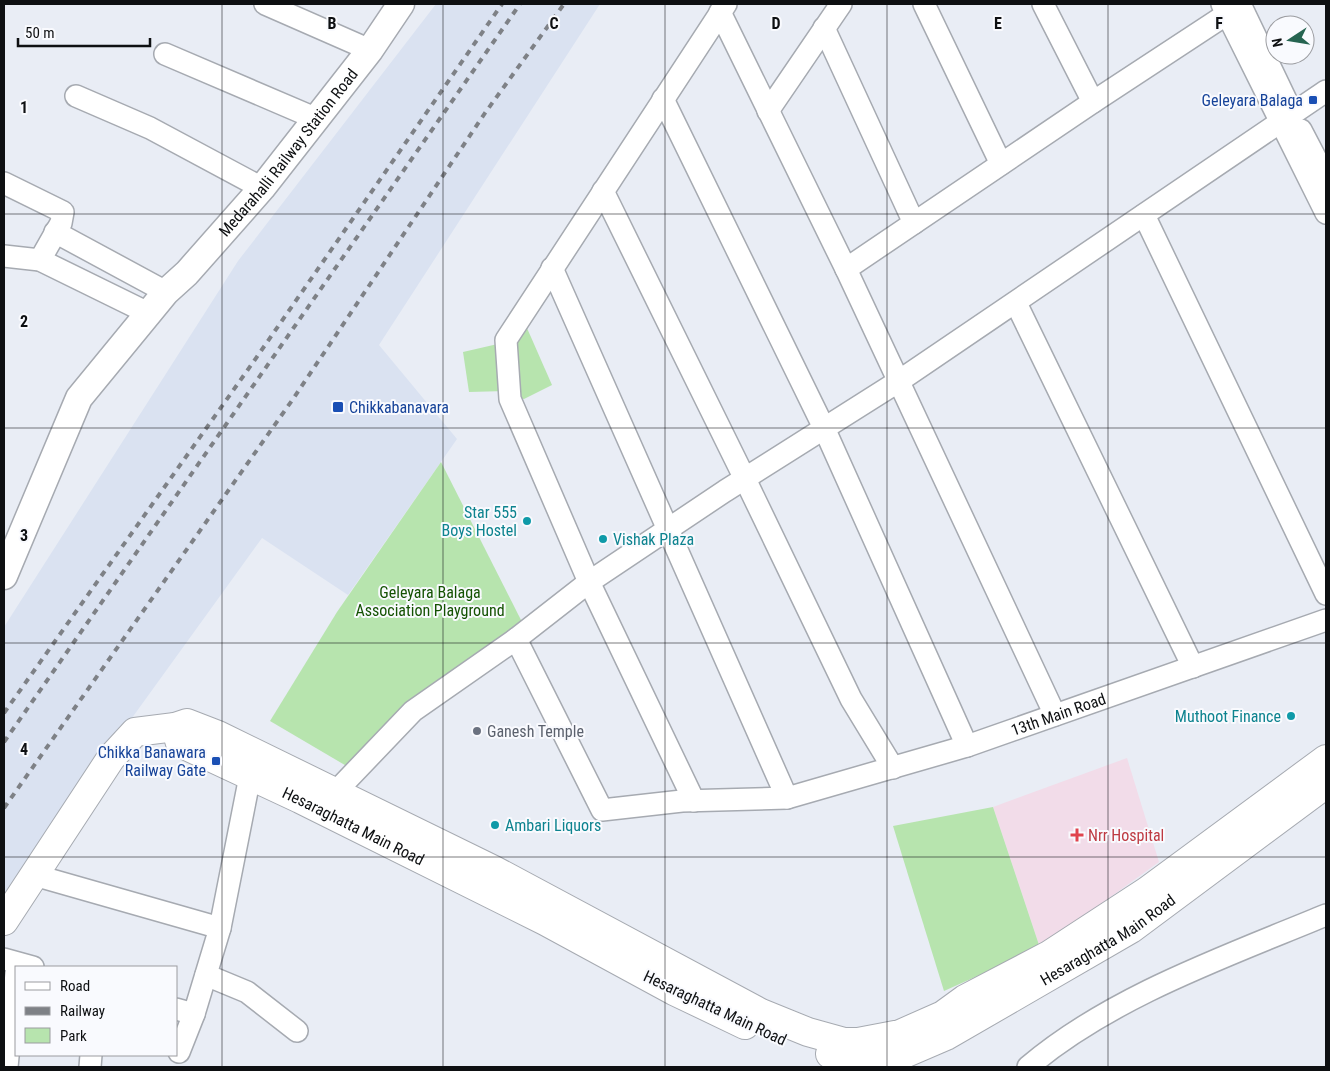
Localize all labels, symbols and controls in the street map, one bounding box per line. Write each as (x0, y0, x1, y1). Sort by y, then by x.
text: B (328, 14, 337, 33)
text: C (549, 14, 559, 33)
text: D (771, 14, 781, 33)
text: E (994, 14, 1002, 33)
text: F (1215, 14, 1223, 33)
scale bar (18, 15, 150, 47)
north arrow (1265, 15, 1315, 65)
text: 50 m (25, 24, 55, 42)
text: N (1269, 37, 1286, 49)
street label: Medarahalli Railway Station Road (215, 65, 361, 240)
place label: Geleyara Balaga (1202, 91, 1303, 110)
marker: Geleyara Balaga (1307, 94, 1319, 106)
text: 1 (20, 98, 28, 117)
text: 2 (20, 312, 28, 331)
place label: Chikkabanavara (349, 398, 449, 417)
marker: Chikkabanavara (331, 400, 345, 414)
place label: Star 555 Boys Hostel (442, 503, 517, 540)
marker: Star 555 Boys Hostel (521, 515, 533, 527)
text: 3 (20, 526, 28, 545)
place label: Vishak Plaza (613, 530, 694, 549)
marker: Vishak Plaza (597, 533, 609, 545)
park label: Geleyara Balaga Association Playground (355, 583, 505, 620)
street label: 13th Main Road (1008, 689, 1108, 739)
place label: Muthoot Finance (1175, 707, 1281, 726)
marker: Muthoot Finance (1285, 710, 1297, 722)
place label: Ganesh Temple (487, 722, 584, 741)
marker: Ganesh Temple (471, 725, 483, 737)
text: 4 (20, 740, 28, 759)
place label: Chikka Banawara Railway Gate (98, 743, 206, 780)
marker: Chikka Banawara Railway Gate (210, 755, 222, 767)
street label: Hesaraghatta Main Road (280, 783, 427, 869)
place label: Ambari Liquors (505, 816, 601, 835)
marker: Ambari Liquors (489, 819, 501, 831)
place label: Nrr Hospital (1088, 826, 1164, 845)
marker: Nrr Hospital (1070, 828, 1084, 842)
street label: Hesaraghatta Main Road (1037, 890, 1179, 989)
legend (15, 966, 178, 1056)
street label: Hesaraghatta Main Road (640, 966, 790, 1050)
text: Road (60, 977, 90, 995)
text: Railway (60, 1002, 105, 1020)
text: Park (60, 1027, 87, 1045)

